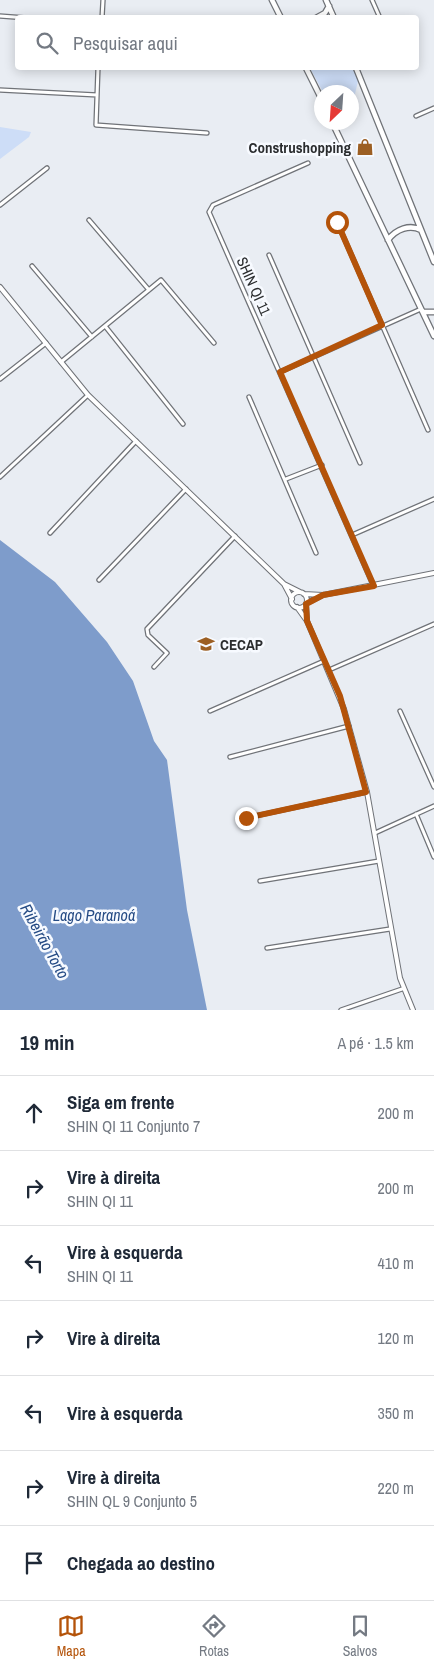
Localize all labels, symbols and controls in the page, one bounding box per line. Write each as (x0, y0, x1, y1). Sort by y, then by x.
search box (15, 15, 419, 70)
icon: search (33, 29, 61, 57)
text: Pesquisar aqui (73, 30, 178, 56)
north arrow (314, 85, 359, 130)
place label: Construshopping (249, 137, 351, 158)
shop icon: Construshopping (355, 137, 375, 157)
route start (326, 211, 349, 234)
street label: SHIN QI 11 (232, 253, 276, 319)
school or university icon: CECAP (196, 634, 216, 654)
place label: CECAP (220, 634, 263, 655)
route end (235, 807, 258, 830)
water label: Ribeirão Torto (15, 900, 75, 982)
water label: Lago Paranoá (53, 904, 135, 926)
text: 19 min (20, 1028, 75, 1057)
text: A pé · 1.5 km (337, 1032, 414, 1054)
text: Siga em frente (67, 1089, 174, 1115)
icon: ahead (20, 1099, 48, 1127)
text: 200 m (378, 1102, 414, 1124)
text: SHIN QI 11 Conjunto 7 (67, 1115, 200, 1137)
text: Vire à direita (67, 1164, 160, 1190)
icon: right (20, 1174, 48, 1202)
text: 200 m (378, 1177, 414, 1199)
text: SHIN QI 11 (67, 1190, 133, 1212)
text: Vire à esquerda (67, 1239, 183, 1265)
icon: left (20, 1249, 48, 1277)
text: 410 m (378, 1252, 414, 1274)
text: SHIN QI 11 (67, 1265, 133, 1287)
icon: right (20, 1324, 48, 1352)
text: Vire à direita (67, 1325, 160, 1351)
text: 120 m (378, 1327, 414, 1349)
icon: left (20, 1399, 48, 1427)
text: Vire à esquerda (67, 1400, 183, 1426)
text: 350 m (378, 1402, 414, 1424)
text: Vire à direita (67, 1464, 160, 1490)
icon: right (20, 1474, 48, 1502)
text: 220 m (378, 1477, 414, 1499)
text: SHIN QL 9 Conjunto 5 (67, 1490, 197, 1512)
icon: arrive (20, 1549, 48, 1577)
text: Chegada ao destino (67, 1550, 215, 1576)
tab: Mapa (57, 1612, 86, 1660)
tab: Rotas (199, 1612, 229, 1660)
tab: Salvos (343, 1612, 377, 1660)

